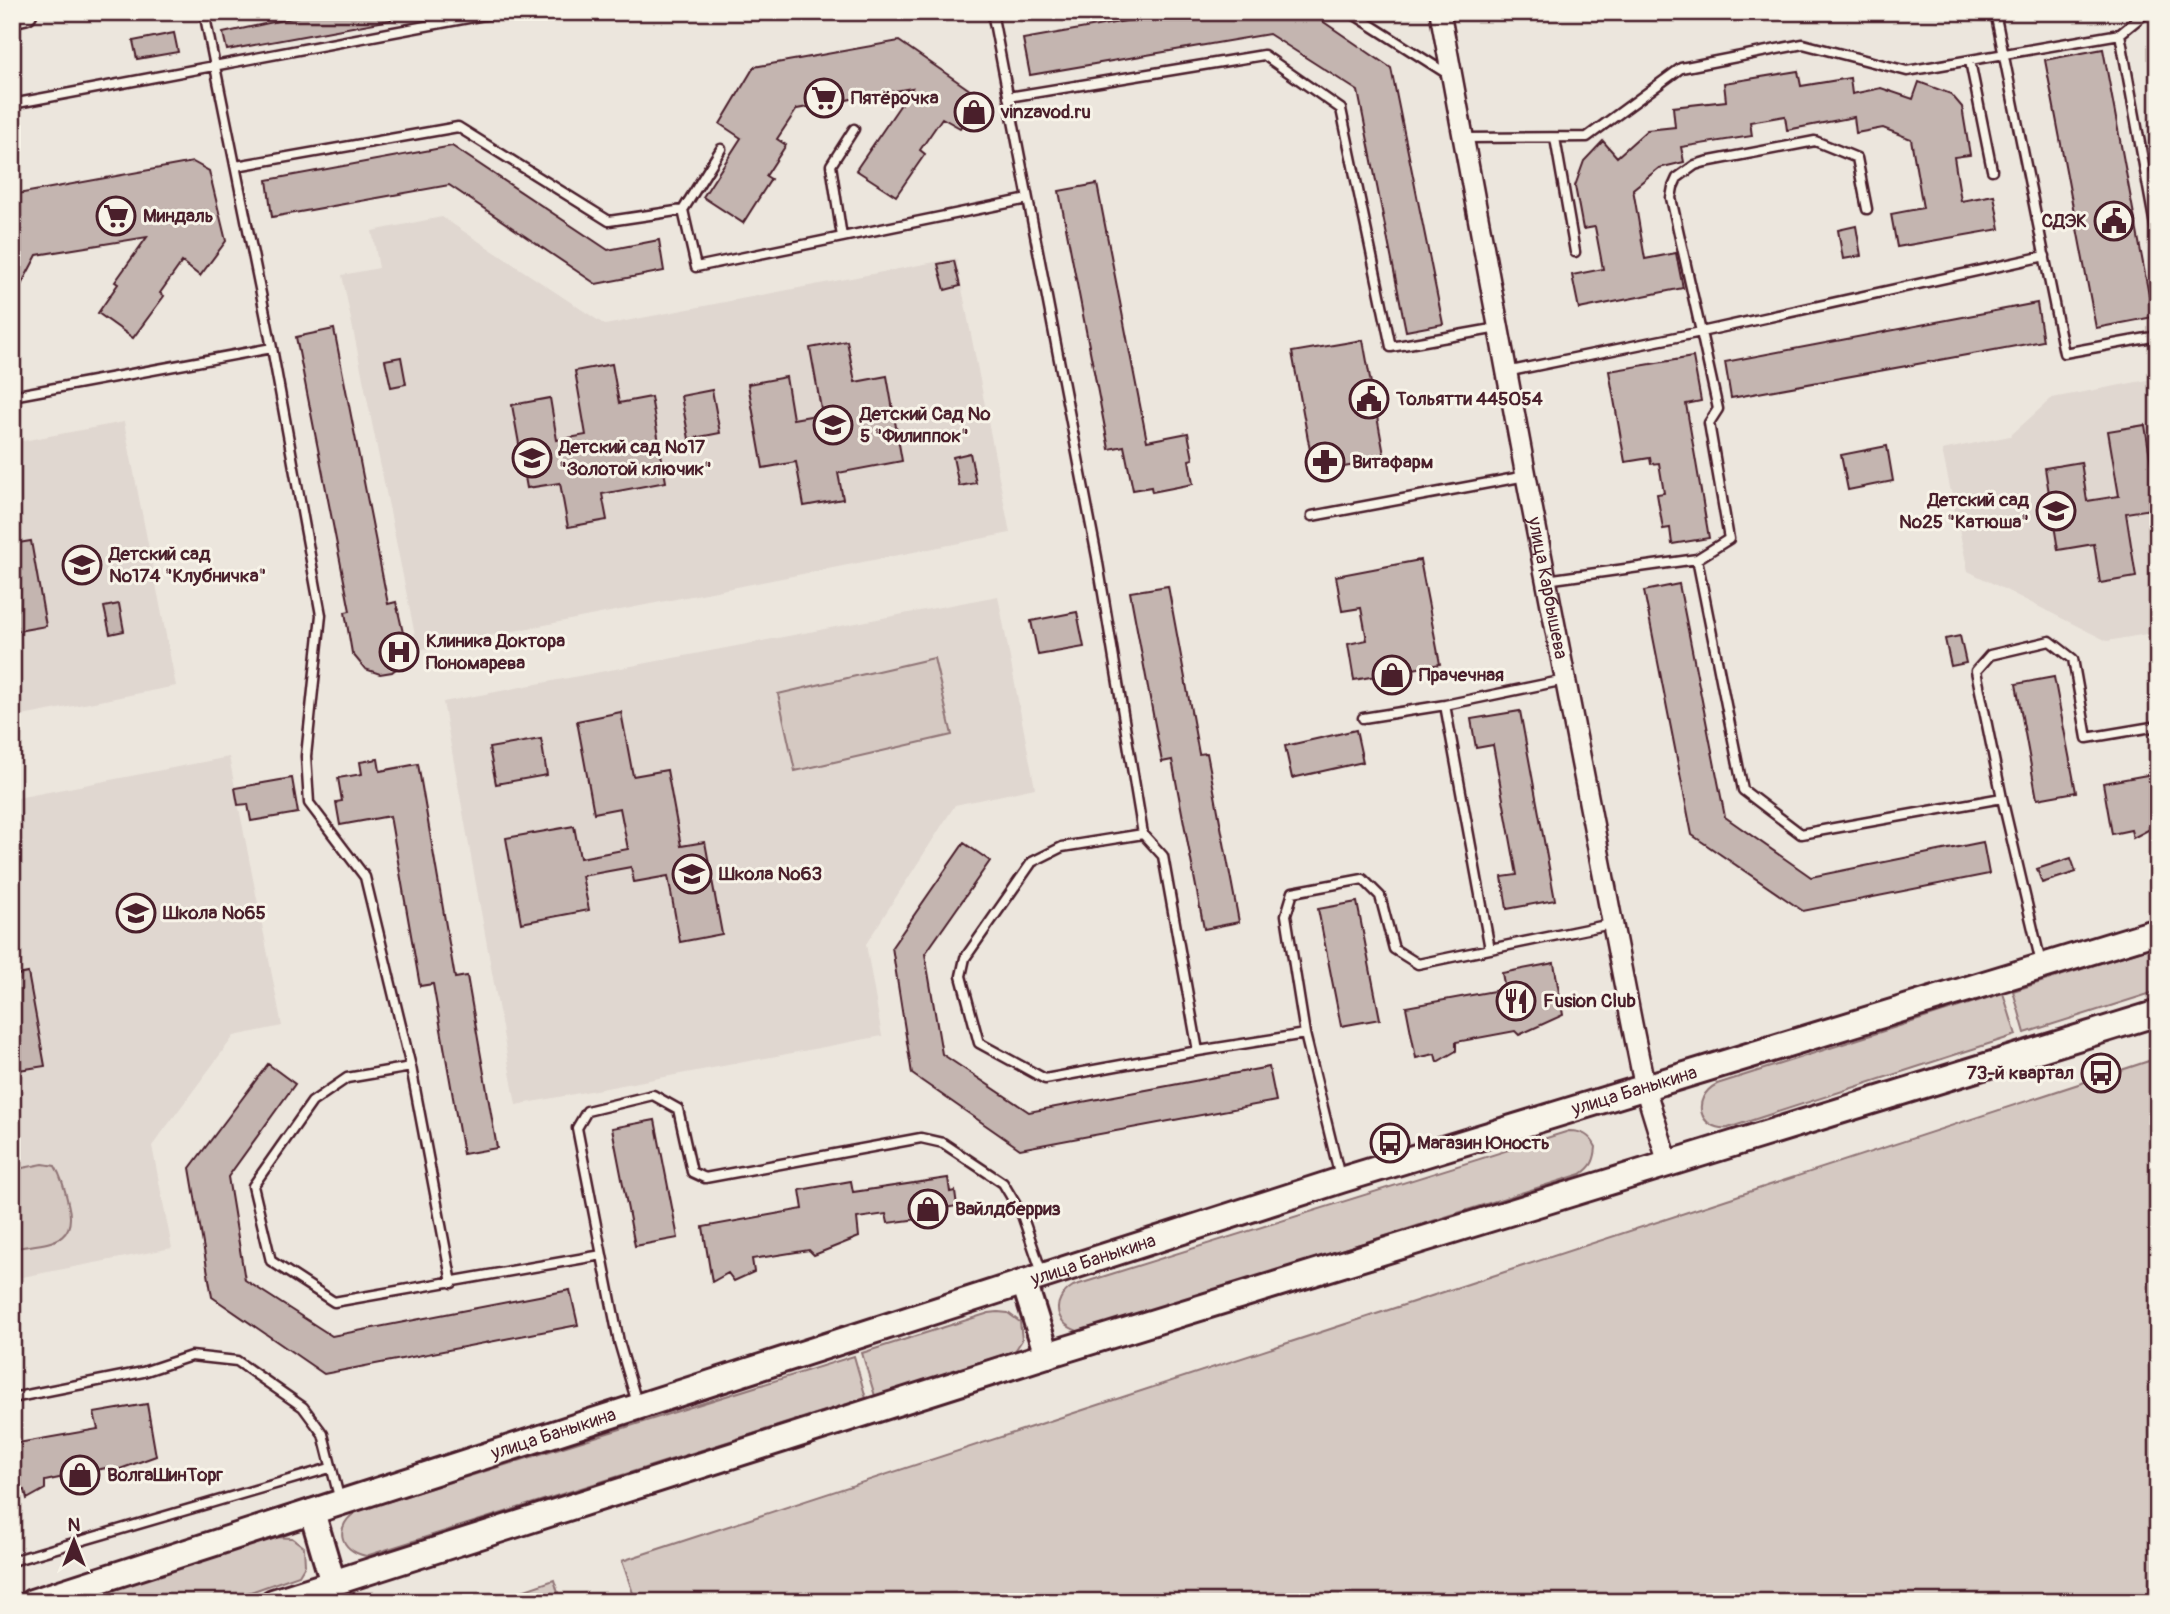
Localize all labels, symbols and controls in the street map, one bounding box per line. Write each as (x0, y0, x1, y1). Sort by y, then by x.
supermarket icon: Пятёрочка (803, 77, 845, 119)
place label: Пятёрочка (851, 86, 939, 110)
shop icon: vinzavod.ru (953, 91, 995, 133)
place label: vinzavod.ru (1000, 100, 1091, 124)
supermarket icon: Миндаль (95, 195, 137, 237)
public building icon: СДЭК (2093, 200, 2135, 242)
place label: Миндаль (143, 204, 214, 228)
place label: СДЭК (2042, 209, 2087, 233)
public building icon: Тольятти 445054 (1348, 378, 1390, 420)
place label: Тольятти 445054 (1395, 387, 1543, 411)
place label: Детский Сад № 5 "Филиппок" (859, 402, 991, 448)
school or university icon: Детский Сад № 5 "Филиппок" (812, 404, 854, 446)
place label: Детский сад №17 "Золотой ключик" (558, 435, 712, 481)
school or university icon: Детский сад №17 "Золотой ключик" (511, 437, 553, 479)
pharmacy icon: Витафарм (1304, 441, 1346, 483)
place label: Витафарм (1352, 450, 1433, 474)
place label: Детский сад №25 "Катюша" (1899, 488, 2030, 534)
school or university icon: Детский сад №25 "Катюша" (2035, 490, 2077, 532)
street label: улица Карбышева (1522, 514, 1573, 661)
place label: Детский сад №174 "Клубничка" (108, 542, 266, 588)
school or university icon: Детский сад №174 "Клубничка" (61, 544, 103, 586)
place label: Клиника Доктора Пономарева (426, 629, 565, 675)
hospital icon: Клиника Доктора Пономарева (378, 631, 420, 673)
shop icon: Прачечная (1371, 654, 1413, 696)
place label: Прачечная (1419, 663, 1504, 687)
school or university icon: Школа №63 (671, 853, 713, 895)
place label: Школа №63 (718, 862, 822, 886)
school or university icon: Школа №65 (115, 892, 157, 934)
place label: Школа №65 (162, 901, 266, 925)
restaurant icon: Fusion Club (1495, 980, 1537, 1022)
place label: Fusion Club (1543, 989, 1636, 1013)
bus stop icon: 73-й квартал (2080, 1052, 2122, 1094)
street label: улица Баныкина (1568, 1060, 1700, 1121)
place label: 73-й квартал (1967, 1061, 2074, 1085)
bus stop icon: Магазин Юность (1369, 1122, 1411, 1164)
place label: Магазин Юность (1417, 1131, 1550, 1155)
shop icon: Вайлдберриз (907, 1188, 949, 1230)
place label: Вайлдберриз (955, 1197, 1061, 1221)
street label: улица Баныкина (1027, 1228, 1159, 1292)
street label: улица Баныкина (487, 1402, 619, 1466)
shop icon: ВолгаШинТорг (59, 1454, 101, 1496)
place label: ВолгаШинТорг (107, 1463, 223, 1487)
north arrow (38, 1506, 108, 1576)
text: N (68, 1513, 81, 1537)

